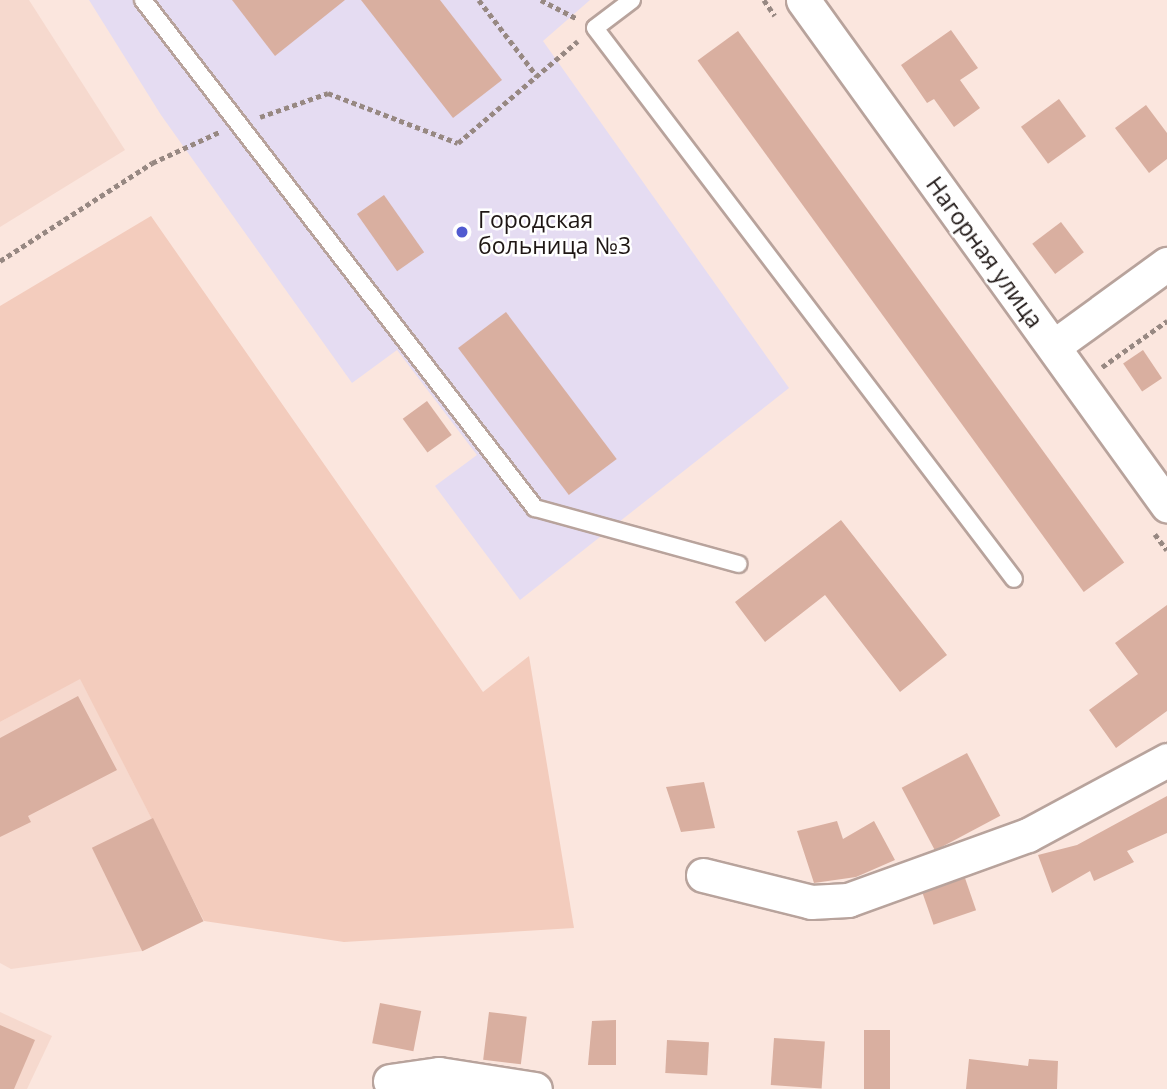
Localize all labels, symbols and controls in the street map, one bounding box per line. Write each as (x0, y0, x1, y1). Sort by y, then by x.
street label: Нагорная улица (921, 171, 1049, 333)
place label: Городская больница №3 (478, 205, 631, 259)
marker: Городская больница №3 (452, 222, 472, 242)

